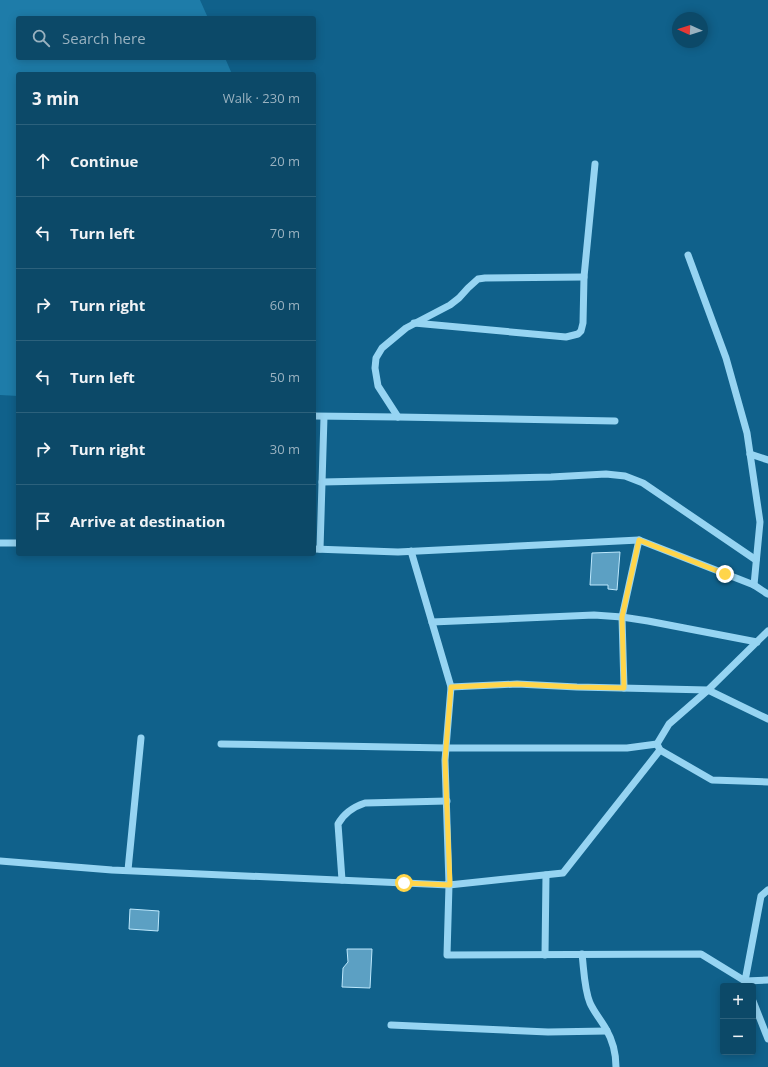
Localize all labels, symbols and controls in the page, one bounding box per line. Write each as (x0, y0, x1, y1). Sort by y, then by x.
north arrow (672, 12, 708, 48)
search box (16, 16, 316, 60)
icon: search (30, 27, 52, 49)
text: Search here (62, 28, 146, 48)
text: 3 min (32, 87, 79, 110)
text: Walk · 230 m (223, 89, 300, 107)
icon: ahead (32, 150, 54, 172)
text: Continue (70, 151, 138, 171)
text: 20 m (270, 152, 300, 170)
icon: left (32, 222, 54, 244)
text: Turn left (70, 223, 135, 243)
text: 70 m (270, 224, 300, 242)
icon: right (32, 294, 54, 316)
text: Turn right (70, 295, 145, 315)
text: 60 m (270, 296, 300, 314)
icon: left (32, 366, 54, 388)
text: Turn left (70, 367, 135, 387)
text: 50 m (270, 368, 300, 386)
icon: right (32, 438, 54, 460)
text: Turn right (70, 439, 145, 459)
text: 30 m (270, 440, 300, 458)
icon: arrive (32, 510, 54, 532)
text: Arrive at destination (70, 511, 225, 531)
route end (716, 565, 734, 583)
route start (395, 874, 413, 892)
map controls (720, 983, 756, 1055)
button: + (720, 983, 756, 1019)
button: − (720, 1019, 756, 1055)

